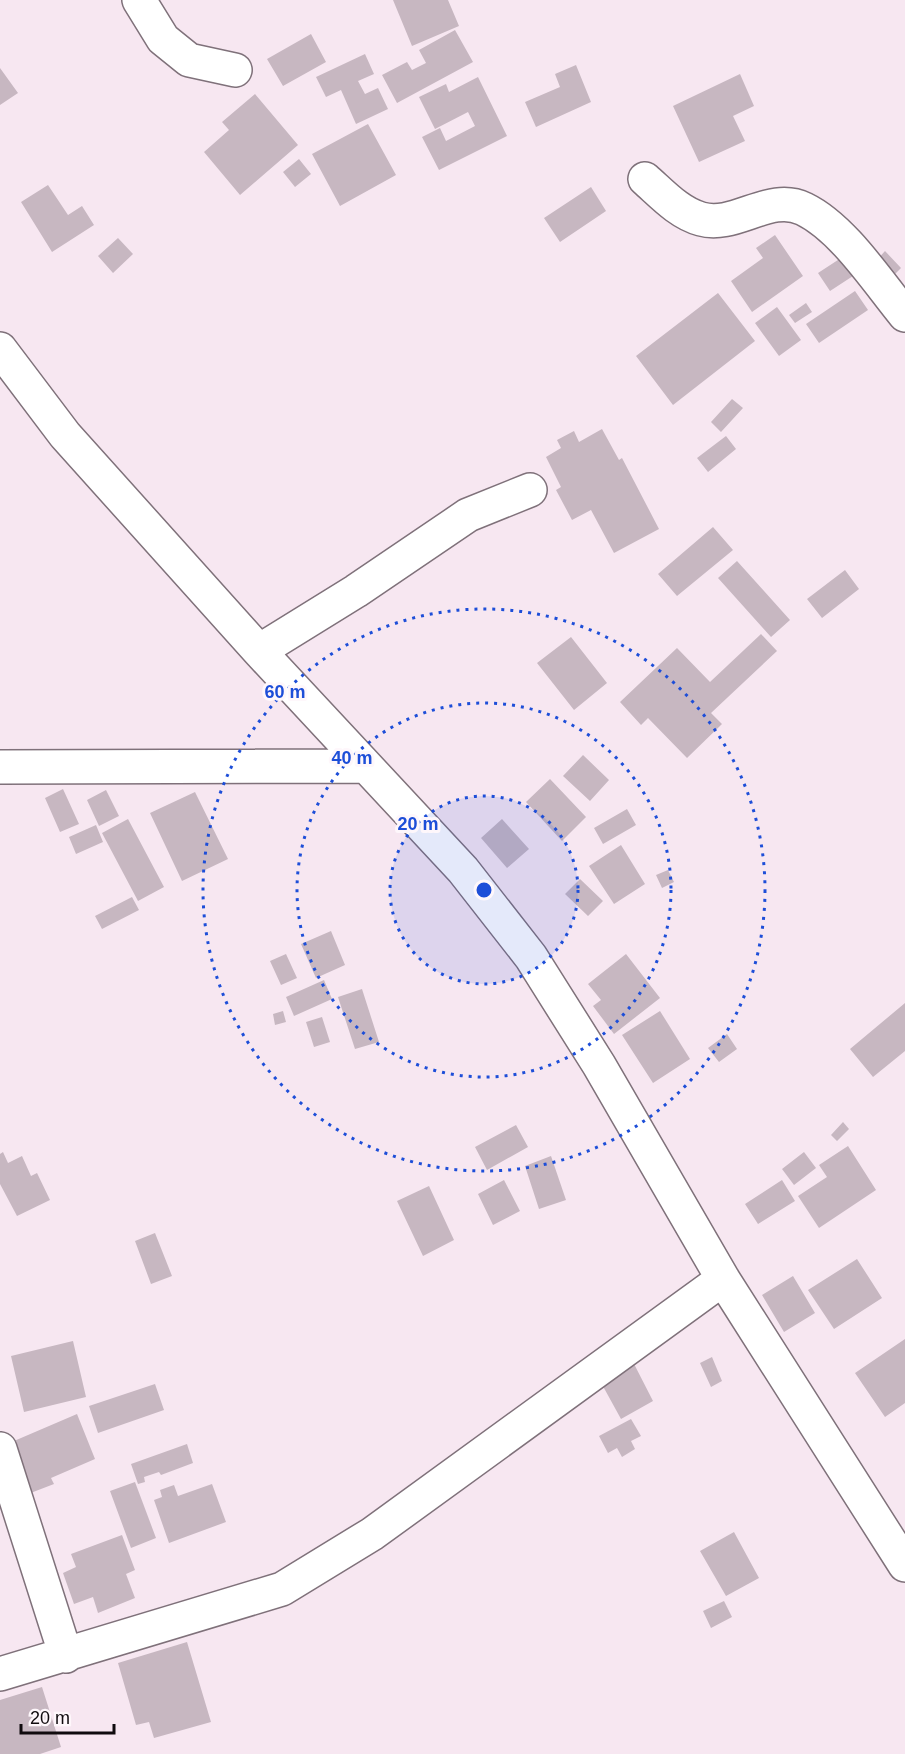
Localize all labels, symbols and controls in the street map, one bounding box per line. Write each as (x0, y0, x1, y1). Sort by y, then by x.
text: 60 m (264, 682, 306, 702)
text: 40 m (331, 748, 373, 768)
text: 20 m (397, 814, 439, 834)
centre of rings (474, 880, 494, 900)
scale bar (21, 1697, 114, 1735)
text: 20 m (30, 1708, 70, 1728)

